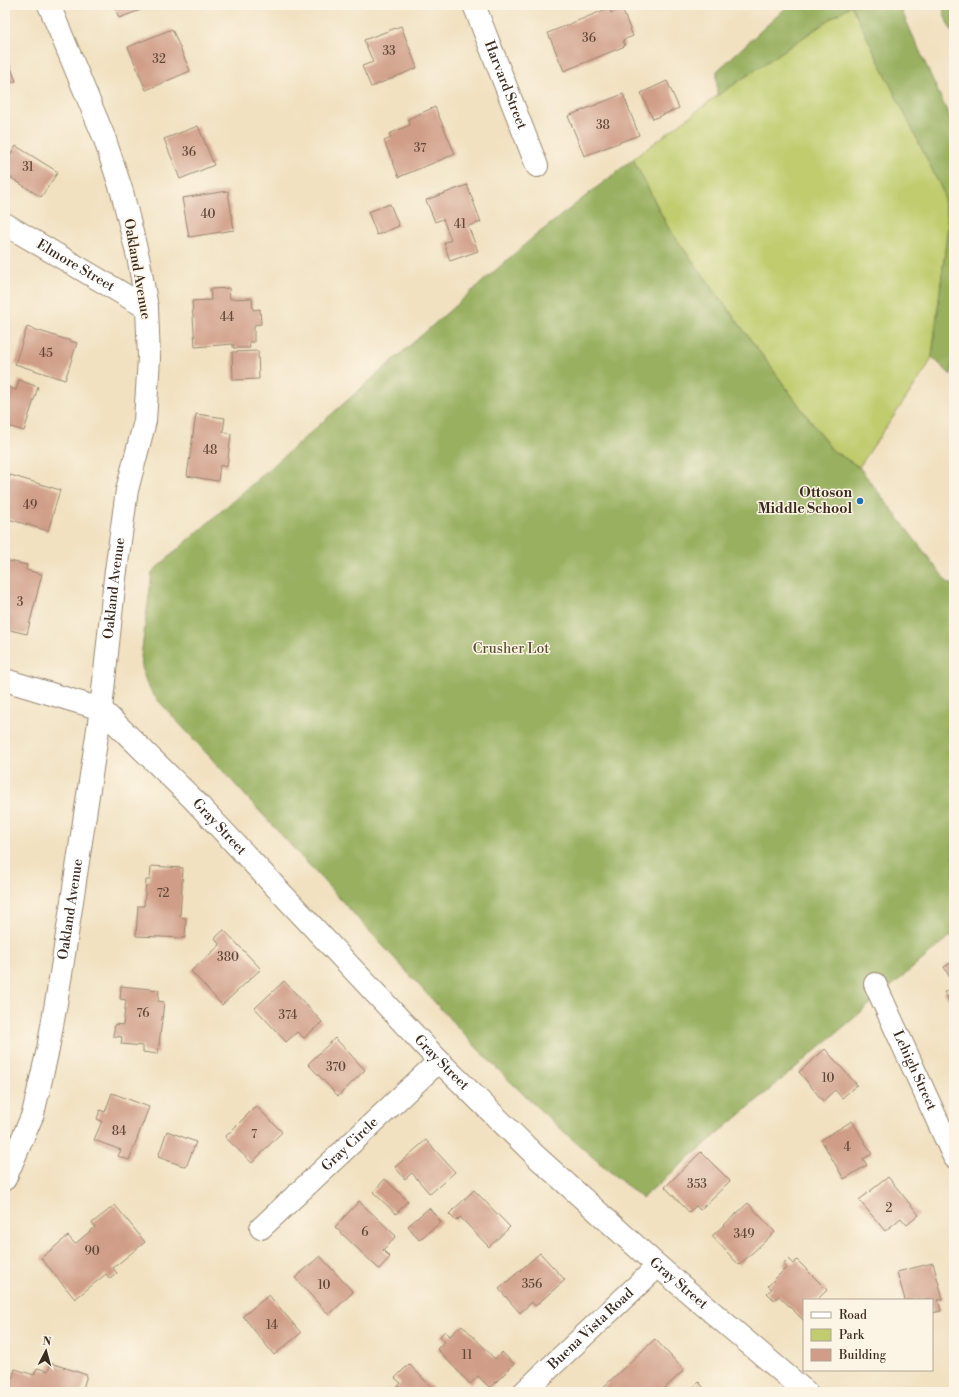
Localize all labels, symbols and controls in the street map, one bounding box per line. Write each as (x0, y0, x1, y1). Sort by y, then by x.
house number: 36 (582, 31, 596, 46)
street label: Harvard Street (480, 38, 531, 132)
house number: 33 (382, 44, 396, 59)
house number: 32 (152, 52, 166, 67)
house number: 38 (596, 118, 610, 133)
house number: 37 (414, 141, 426, 156)
house number: 36 (182, 145, 196, 160)
house number: 31 (22, 160, 35, 175)
house number: 40 (200, 207, 216, 222)
street label: Oakland Avenue (119, 217, 155, 321)
house number: 41 (454, 217, 467, 232)
street label: Elmore Street (33, 236, 118, 296)
house number: 44 (220, 310, 234, 325)
house number: 45 (39, 346, 53, 361)
house number: 48 (203, 443, 217, 458)
place label: Ottoson Middle School (758, 484, 852, 518)
marker: Ottoson Middle School (855, 496, 865, 506)
house number: 49 (23, 498, 37, 513)
street label: Oakland Avenue (100, 537, 129, 640)
house number: 3 (17, 595, 24, 610)
park label: Crusher Lot (473, 640, 549, 658)
street label: Gray Street (188, 795, 250, 859)
street label: Oakland Avenue (54, 858, 87, 961)
house number: 72 (157, 886, 170, 901)
house number: 380 (217, 950, 239, 965)
house number: 76 (137, 1006, 149, 1021)
house number: 374 (279, 1008, 297, 1023)
street label: Lehigh Street (888, 1028, 941, 1113)
street label: Gray Street (410, 1031, 473, 1094)
house number: 370 (326, 1060, 346, 1075)
house number: 10 (822, 1071, 834, 1086)
street label: Gray Circle (318, 1114, 382, 1176)
house number: 84 (112, 1124, 126, 1139)
house number: 7 (251, 1127, 257, 1142)
house number: 4 (843, 1140, 851, 1155)
house number: 353 (687, 1177, 707, 1192)
house number: 2 (886, 1201, 893, 1216)
house number: 6 (361, 1225, 369, 1240)
house number: 349 (733, 1227, 755, 1242)
house number: 90 (84, 1244, 100, 1259)
street label: Gray Street (646, 1254, 711, 1313)
house number: 356 (522, 1277, 542, 1292)
house number: 10 (318, 1278, 330, 1293)
street label: Buena Vista Road (544, 1284, 638, 1374)
legend (803, 1299, 933, 1371)
text: Road (839, 1308, 867, 1323)
house number: 14 (266, 1318, 278, 1333)
text: Park (839, 1328, 865, 1343)
north arrow (26, 1331, 66, 1371)
text: N (42, 1335, 52, 1349)
house number: 11 (462, 1348, 473, 1363)
text: Building (838, 1348, 887, 1363)

